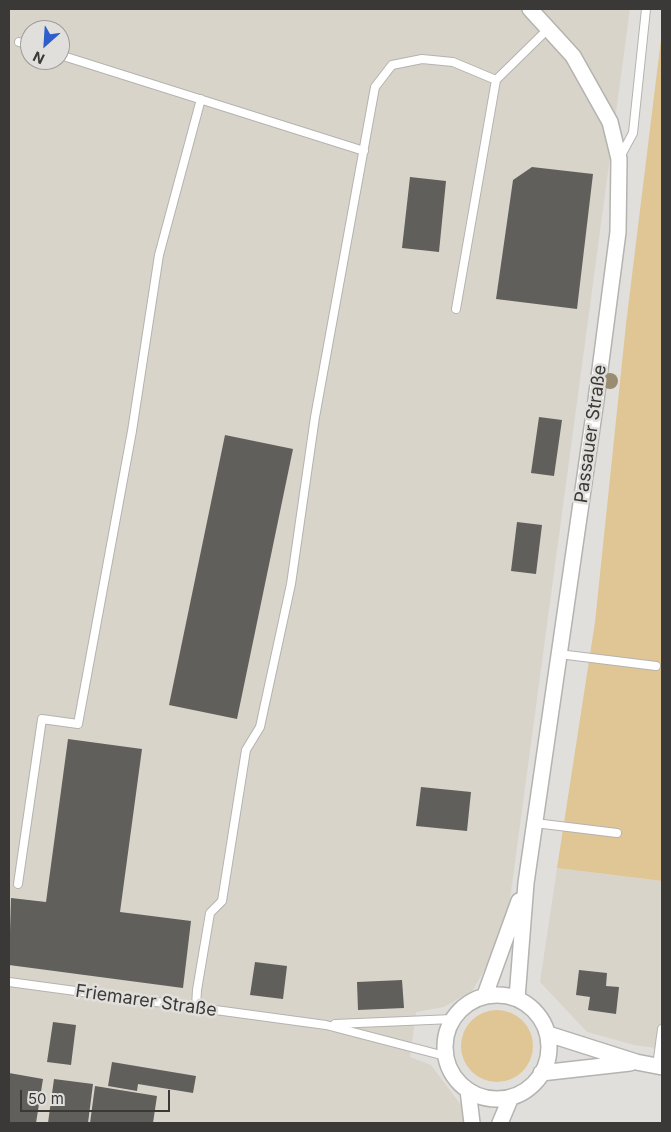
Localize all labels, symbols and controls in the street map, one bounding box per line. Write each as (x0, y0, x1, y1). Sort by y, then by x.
north arrow (20, 20, 70, 70)
text: N (30, 48, 47, 68)
street label: Passauer Straße (571, 363, 611, 505)
street label: Friemarer Straße (74, 980, 218, 1022)
scale bar (22, 1080, 172, 1112)
text: 50 m (28, 1089, 64, 1108)

